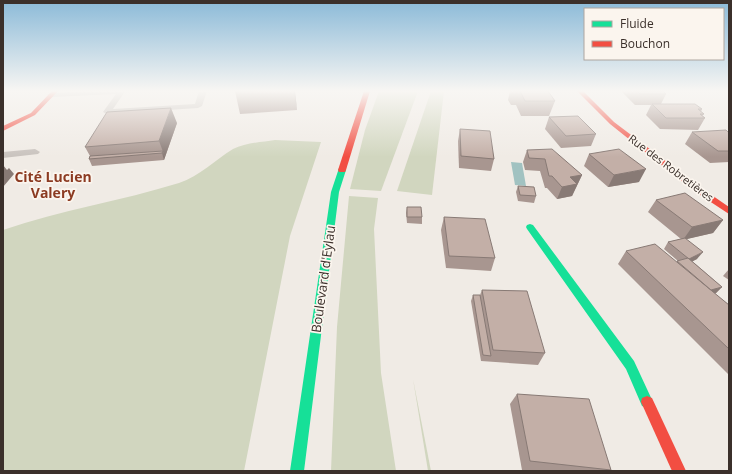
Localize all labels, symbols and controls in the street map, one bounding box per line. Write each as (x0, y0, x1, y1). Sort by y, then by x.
legend (584, 8, 724, 60)
text: Fluide (620, 15, 654, 32)
text: Bouchon (620, 35, 670, 52)
street label: Rue des Robretières (626, 131, 717, 205)
district label: Cité Lucien Valery (14, 167, 92, 202)
street label: Boulevard d'Eylau (307, 224, 339, 334)

